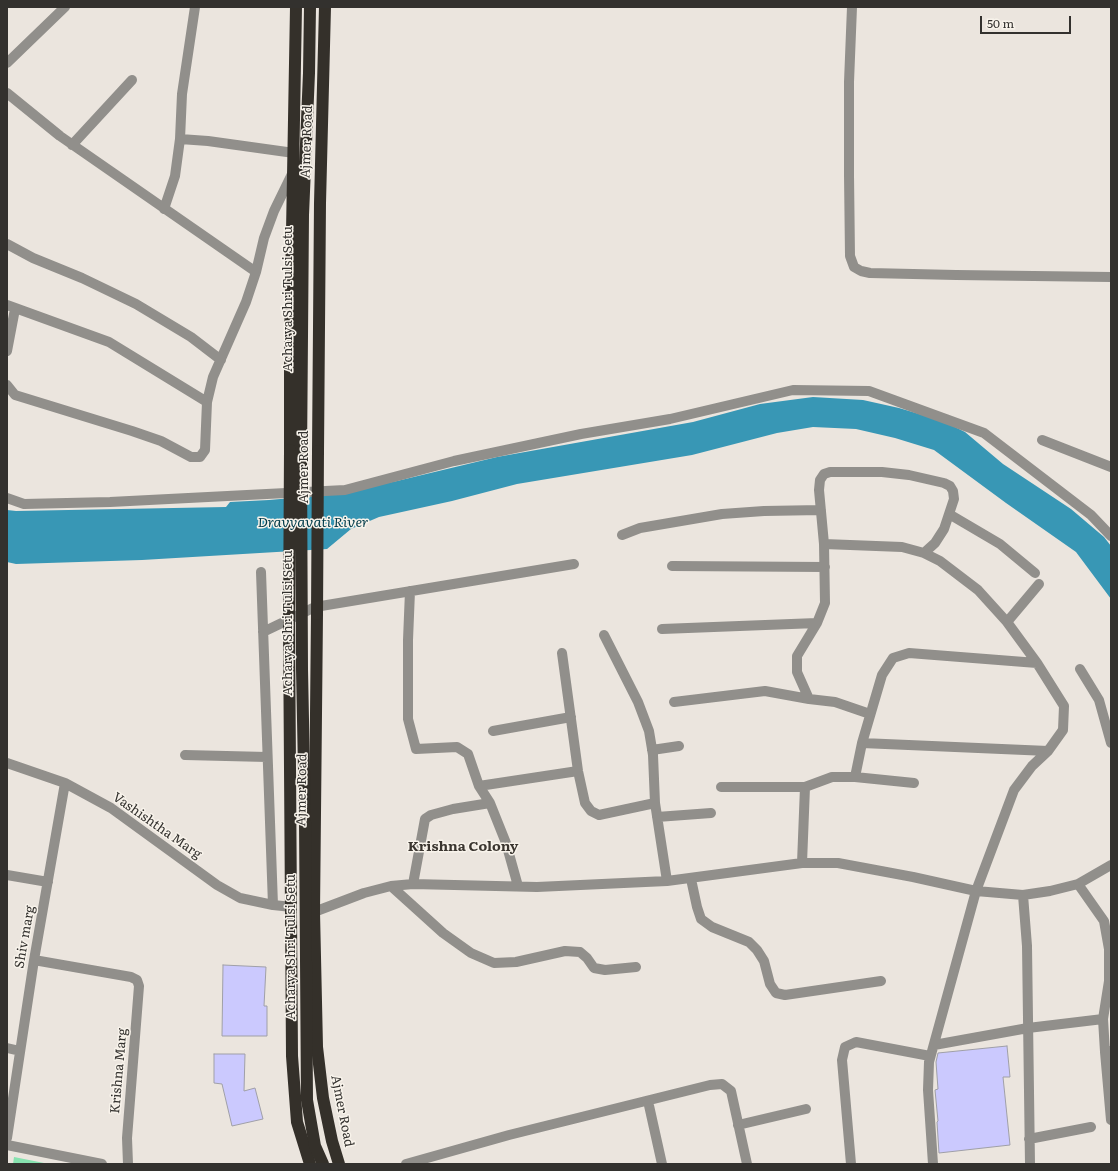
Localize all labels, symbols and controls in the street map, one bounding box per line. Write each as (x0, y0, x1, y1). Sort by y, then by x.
scale bar (982, 8, 1073, 34)
text: 50 m (987, 14, 1014, 32)
street label: Ajmer Road (298, 105, 316, 179)
street label: Acharya Shri Tulsi Setu (280, 226, 296, 372)
street label: Ajmer Road (296, 430, 312, 504)
water label: Dravyavati River (257, 515, 369, 531)
street label: Acharya Shri Tulsi Setu (280, 550, 296, 696)
street label: Ajmer Road (294, 753, 310, 827)
street label: Vashishtha Marg (110, 789, 204, 863)
district label: Krishna Colony (408, 839, 518, 855)
street label: Acharya Shri Tulsi Setu (283, 874, 299, 1020)
street label: Shiv marg (12, 904, 38, 970)
street label: Krishna Marg (107, 1028, 131, 1114)
street label: Ajmer Road (327, 1074, 357, 1148)

